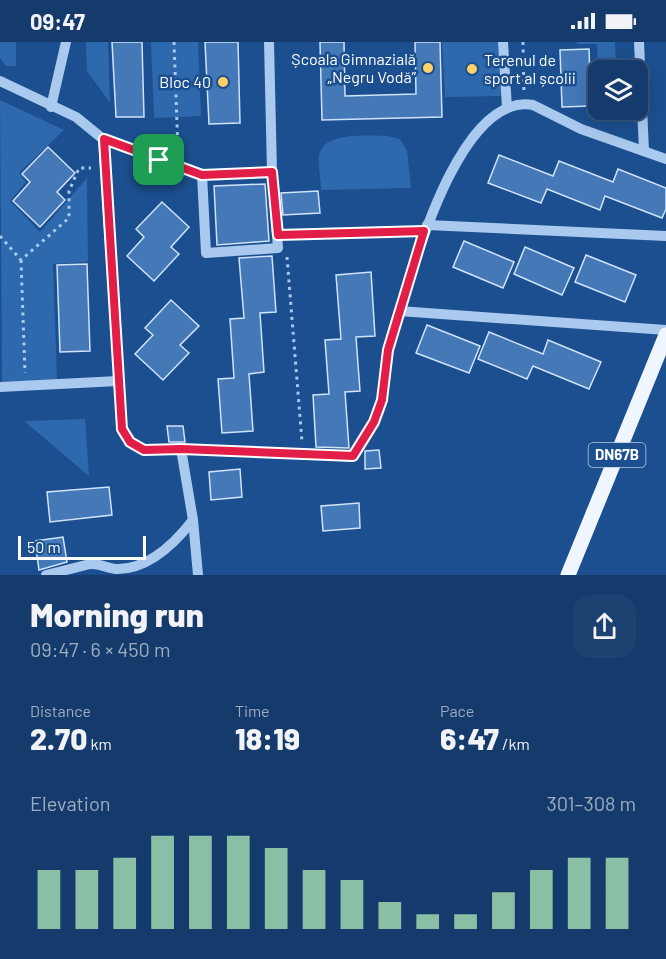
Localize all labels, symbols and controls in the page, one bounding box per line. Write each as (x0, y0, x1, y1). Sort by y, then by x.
text: 09:47 (30, 8, 85, 34)
place label: Școala Gimnazială „Negru Vodă” (291, 49, 417, 86)
place label: Terenul de sport al școlii (484, 50, 576, 87)
map controls (588, 60, 648, 120)
button: layers (588, 60, 648, 120)
marker: Școala Gimnazială „Negru Vodă” (421, 61, 435, 75)
marker: Terenul de sport al școlii (465, 62, 479, 76)
place label: Bloc 40 (159, 72, 211, 91)
marker: Bloc 40 (216, 75, 230, 89)
pin (133, 134, 184, 185)
icon: arrive (142, 143, 175, 176)
road number: DN67B (588, 443, 646, 467)
scale bar (18, 533, 146, 560)
text: 50 m (27, 537, 61, 556)
text: Morning run (30, 594, 204, 634)
button: share (573, 595, 636, 658)
text: 09:47 · 6 × 450 m (30, 637, 170, 661)
text: Distance (30, 701, 91, 720)
text: Time (235, 701, 270, 720)
text: Pace (440, 701, 474, 720)
text: 2.70 (30, 720, 87, 756)
text: 18:19 (235, 720, 300, 756)
text: 6:47 (440, 720, 499, 756)
text: km (87, 734, 112, 753)
text: /km (499, 734, 530, 753)
text: Elevation (30, 791, 111, 815)
text: 301–308 m (546, 791, 636, 815)

